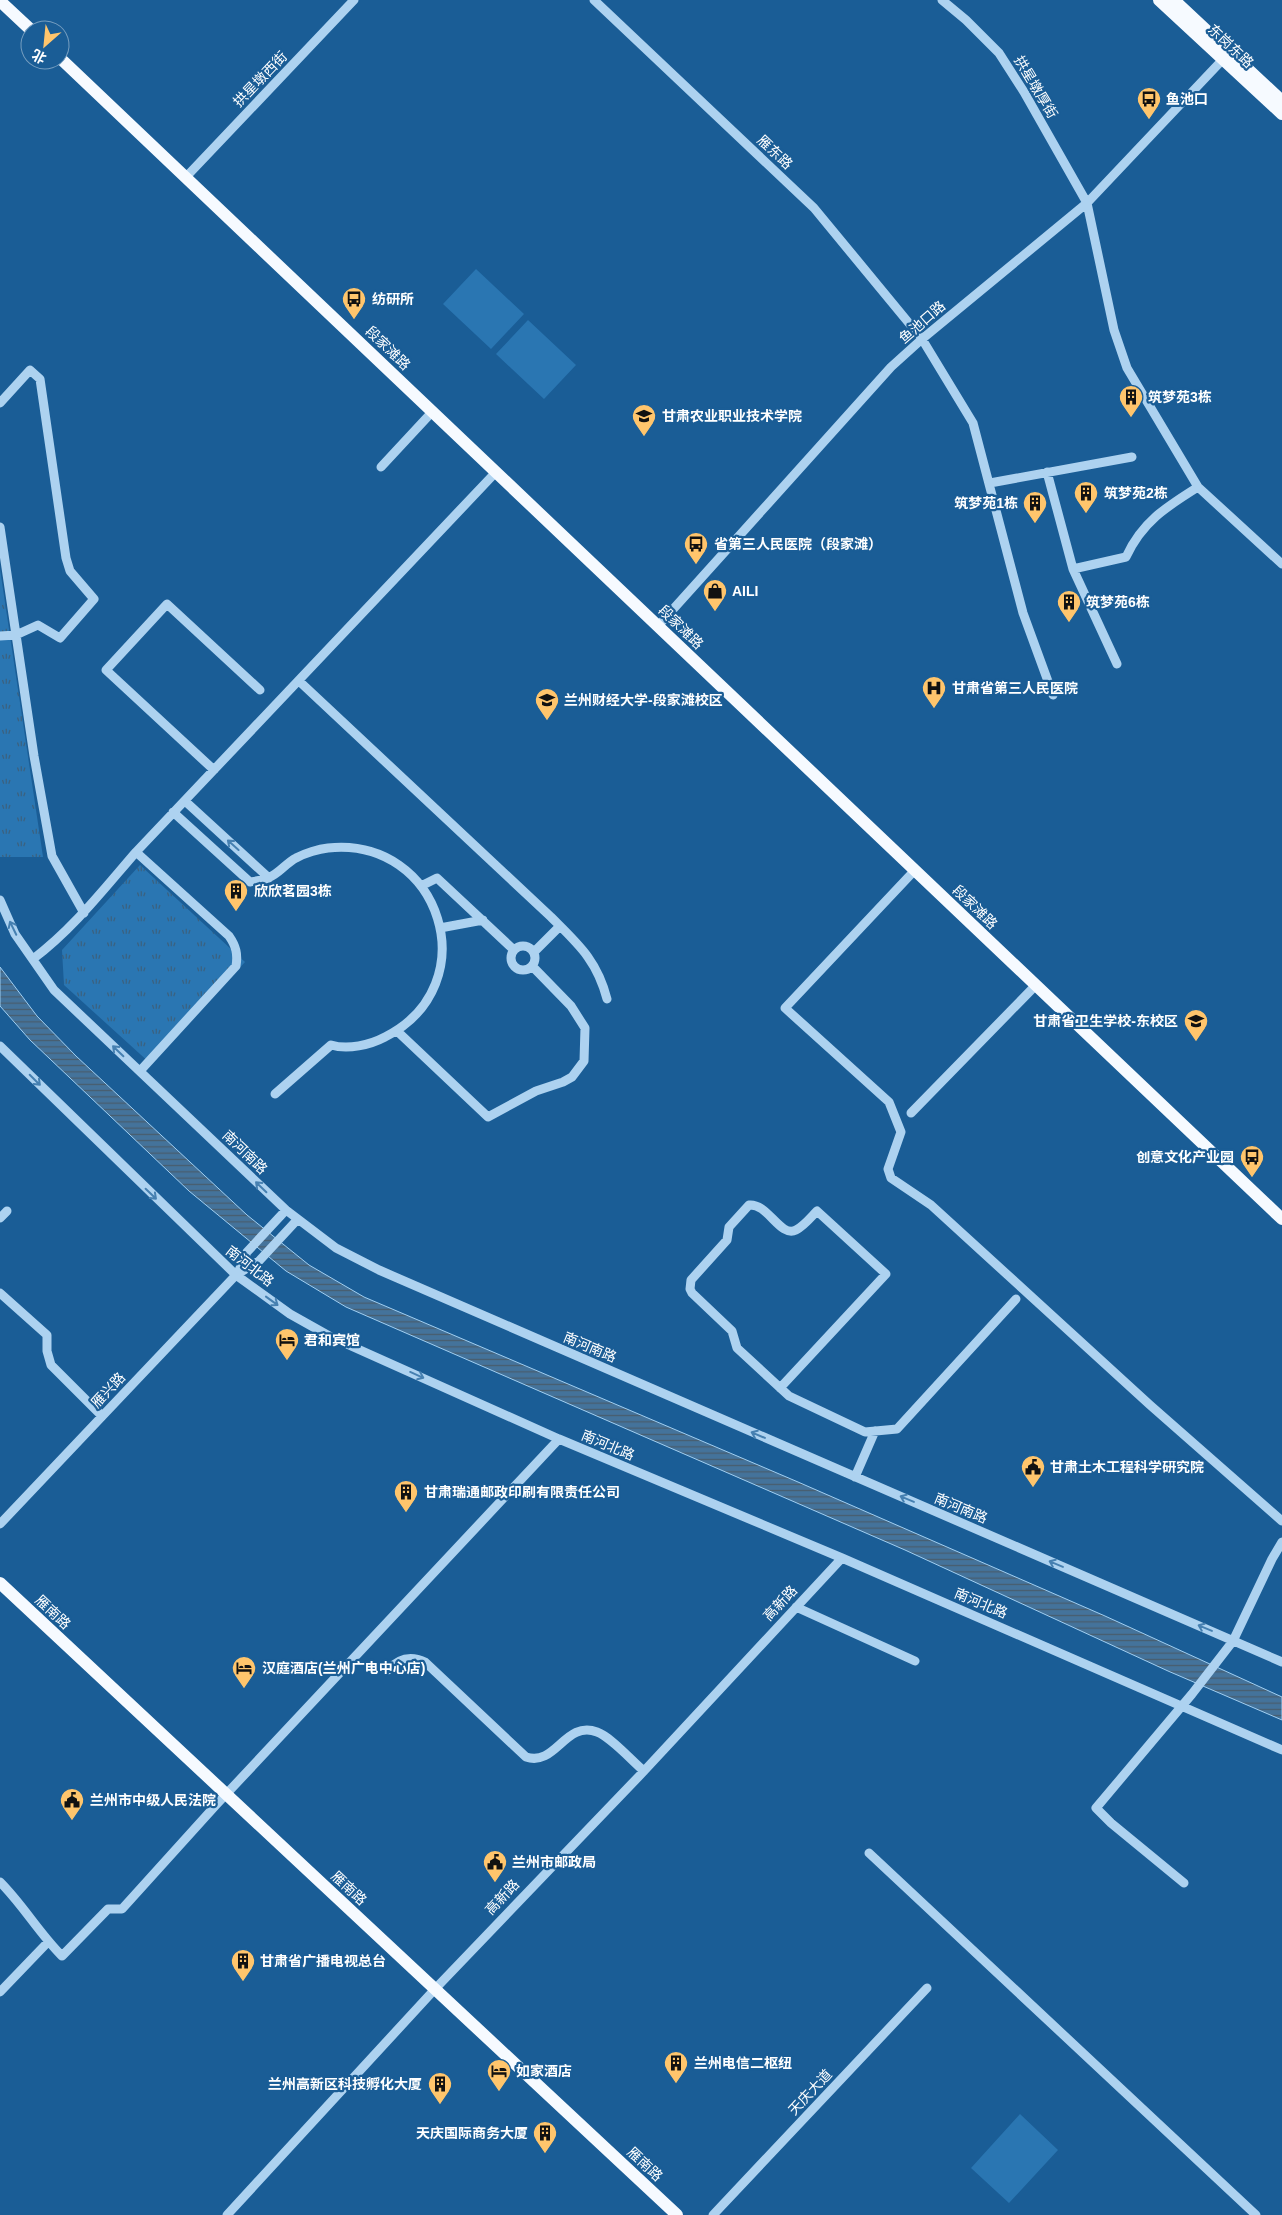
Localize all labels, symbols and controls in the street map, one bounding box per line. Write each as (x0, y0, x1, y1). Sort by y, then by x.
north arrow (20, 20, 70, 70)
street label: 东岗东路 (1205, 21, 1257, 71)
text: 北 (29, 46, 49, 67)
street label: 拱星墩西街 (230, 48, 290, 110)
street label: 拱星墩厚街 (1011, 53, 1061, 121)
bus stop icon: 鱼池口 (1136, 86, 1162, 120)
place label: 鱼池口 (1166, 91, 1208, 107)
street label: 雁东路 (754, 132, 796, 172)
bus stop icon: 纺研所 (341, 286, 367, 320)
place label: 纺研所 (372, 291, 414, 307)
street label: 鱼池口路 (896, 298, 948, 346)
street label: 段家滩路 (362, 323, 414, 373)
building icon: 筑梦苑3栋 (1118, 384, 1144, 418)
place label: 筑梦苑3栋 (1148, 389, 1212, 405)
school or university icon: 甘肃农业职业技术学院 (631, 403, 657, 437)
place label: 甘肃农业职业技术学院 (662, 408, 802, 424)
building icon: 筑梦苑2栋 (1073, 480, 1099, 514)
place label: 筑梦苑2栋 (1104, 485, 1168, 501)
building icon: 筑梦苑1栋 (1022, 490, 1048, 524)
place label: 筑梦苑1栋 (954, 495, 1018, 511)
bus stop icon: 省第三人民医院（段家滩） (683, 531, 709, 565)
place label: 省第三人民医院（段家滩） (714, 536, 882, 552)
shop icon: AILI (702, 578, 728, 612)
place label: AILI (732, 583, 758, 599)
building icon: 筑梦苑6栋 (1056, 589, 1082, 623)
place label: 筑梦苑6栋 (1086, 594, 1150, 610)
street label: 段家滩路 (655, 602, 707, 652)
hospital icon: 甘肃省第三人民医院 (921, 675, 947, 709)
place label: 甘肃省第三人民医院 (952, 680, 1078, 696)
school or university icon: 兰州财经大学-段家滩校区 (534, 687, 560, 721)
place label: 兰州财经大学-段家滩校区 (564, 692, 723, 708)
one-way arrow (227, 839, 240, 851)
building icon: 欣欣茗园3栋 (223, 878, 249, 912)
street label: 段家滩路 (949, 882, 1001, 932)
place label: 欣欣茗园3栋 (254, 883, 332, 899)
one-way arrow (8, 921, 17, 936)
school or university icon: 甘肃省卫生学校-东校区 (1183, 1008, 1209, 1042)
place label: 甘肃省卫生学校-东校区 (1033, 1013, 1178, 1029)
one-way arrow (112, 1045, 125, 1057)
one-way arrow (28, 1074, 40, 1086)
street label: 南河南路 (219, 1127, 271, 1177)
bus stop icon: 创意文化产业园 (1239, 1144, 1265, 1178)
place label: 创意文化产业园 (1136, 1149, 1234, 1165)
one-way arrow (255, 1181, 268, 1193)
one-way arrow (145, 1188, 157, 1200)
street label: 南河北路 (223, 1242, 277, 1290)
one-way arrow (265, 1296, 279, 1306)
hotel icon: 君和宾馆 (274, 1327, 300, 1361)
street label: 南河南路 (561, 1329, 619, 1365)
place label: 君和宾馆 (304, 1332, 360, 1348)
street label: 雁兴路 (88, 1369, 128, 1411)
one-way arrow (409, 1371, 424, 1381)
street label: 南河北路 (579, 1427, 637, 1463)
one-way arrow (751, 1429, 766, 1439)
public building icon: 甘肃土木工程科学研究院 (1020, 1454, 1046, 1488)
place label: 甘肃土木工程科学研究院 (1050, 1459, 1204, 1475)
building icon: 甘肃瑞通邮政印刷有限责任公司 (393, 1479, 419, 1513)
place label: 甘肃瑞通邮政印刷有限责任公司 (424, 1484, 620, 1500)
street label: 南河南路 (932, 1490, 990, 1526)
one-way arrow (900, 1494, 915, 1504)
one-way arrow (1049, 1558, 1064, 1568)
street label: 高新路 (760, 1582, 800, 1624)
street label: 南河北路 (952, 1585, 1010, 1621)
street label: 雁南路 (32, 1592, 74, 1632)
one-way arrow (1198, 1623, 1213, 1633)
hotel icon: 汉庭酒店(兰州广电中心店) (231, 1655, 257, 1689)
place label: 汉庭酒店(兰州广电中心店) (262, 1660, 425, 1676)
public building icon: 兰州市中级人民法院 (59, 1787, 85, 1821)
place label: 兰州市中级人民法院 (90, 1792, 216, 1808)
public building icon: 兰州市邮政局 (482, 1849, 508, 1883)
place label: 兰州市邮政局 (512, 1854, 596, 1870)
street label: 雁南路 (328, 1868, 370, 1908)
street label: 高新路 (482, 1876, 522, 1918)
building icon: 甘肃省广播电视总台 (230, 1948, 256, 1982)
place label: 甘肃省广播电视总台 (260, 1953, 386, 1969)
building icon: 兰州电信二枢纽 (663, 2050, 689, 2084)
place label: 兰州电信二枢纽 (694, 2055, 792, 2071)
hotel icon: 如家酒店 (486, 2058, 512, 2092)
place label: 如家酒店 (516, 2063, 572, 2079)
street label: 天庆大道 (785, 2066, 835, 2118)
building icon: 兰州高新区科技孵化大厦 (427, 2071, 453, 2105)
place label: 兰州高新区科技孵化大厦 (268, 2076, 422, 2092)
building icon: 天庆国际商务大厦 (532, 2120, 558, 2154)
place label: 天庆国际商务大厦 (416, 2125, 528, 2141)
street label: 雁南路 (624, 2144, 666, 2184)

